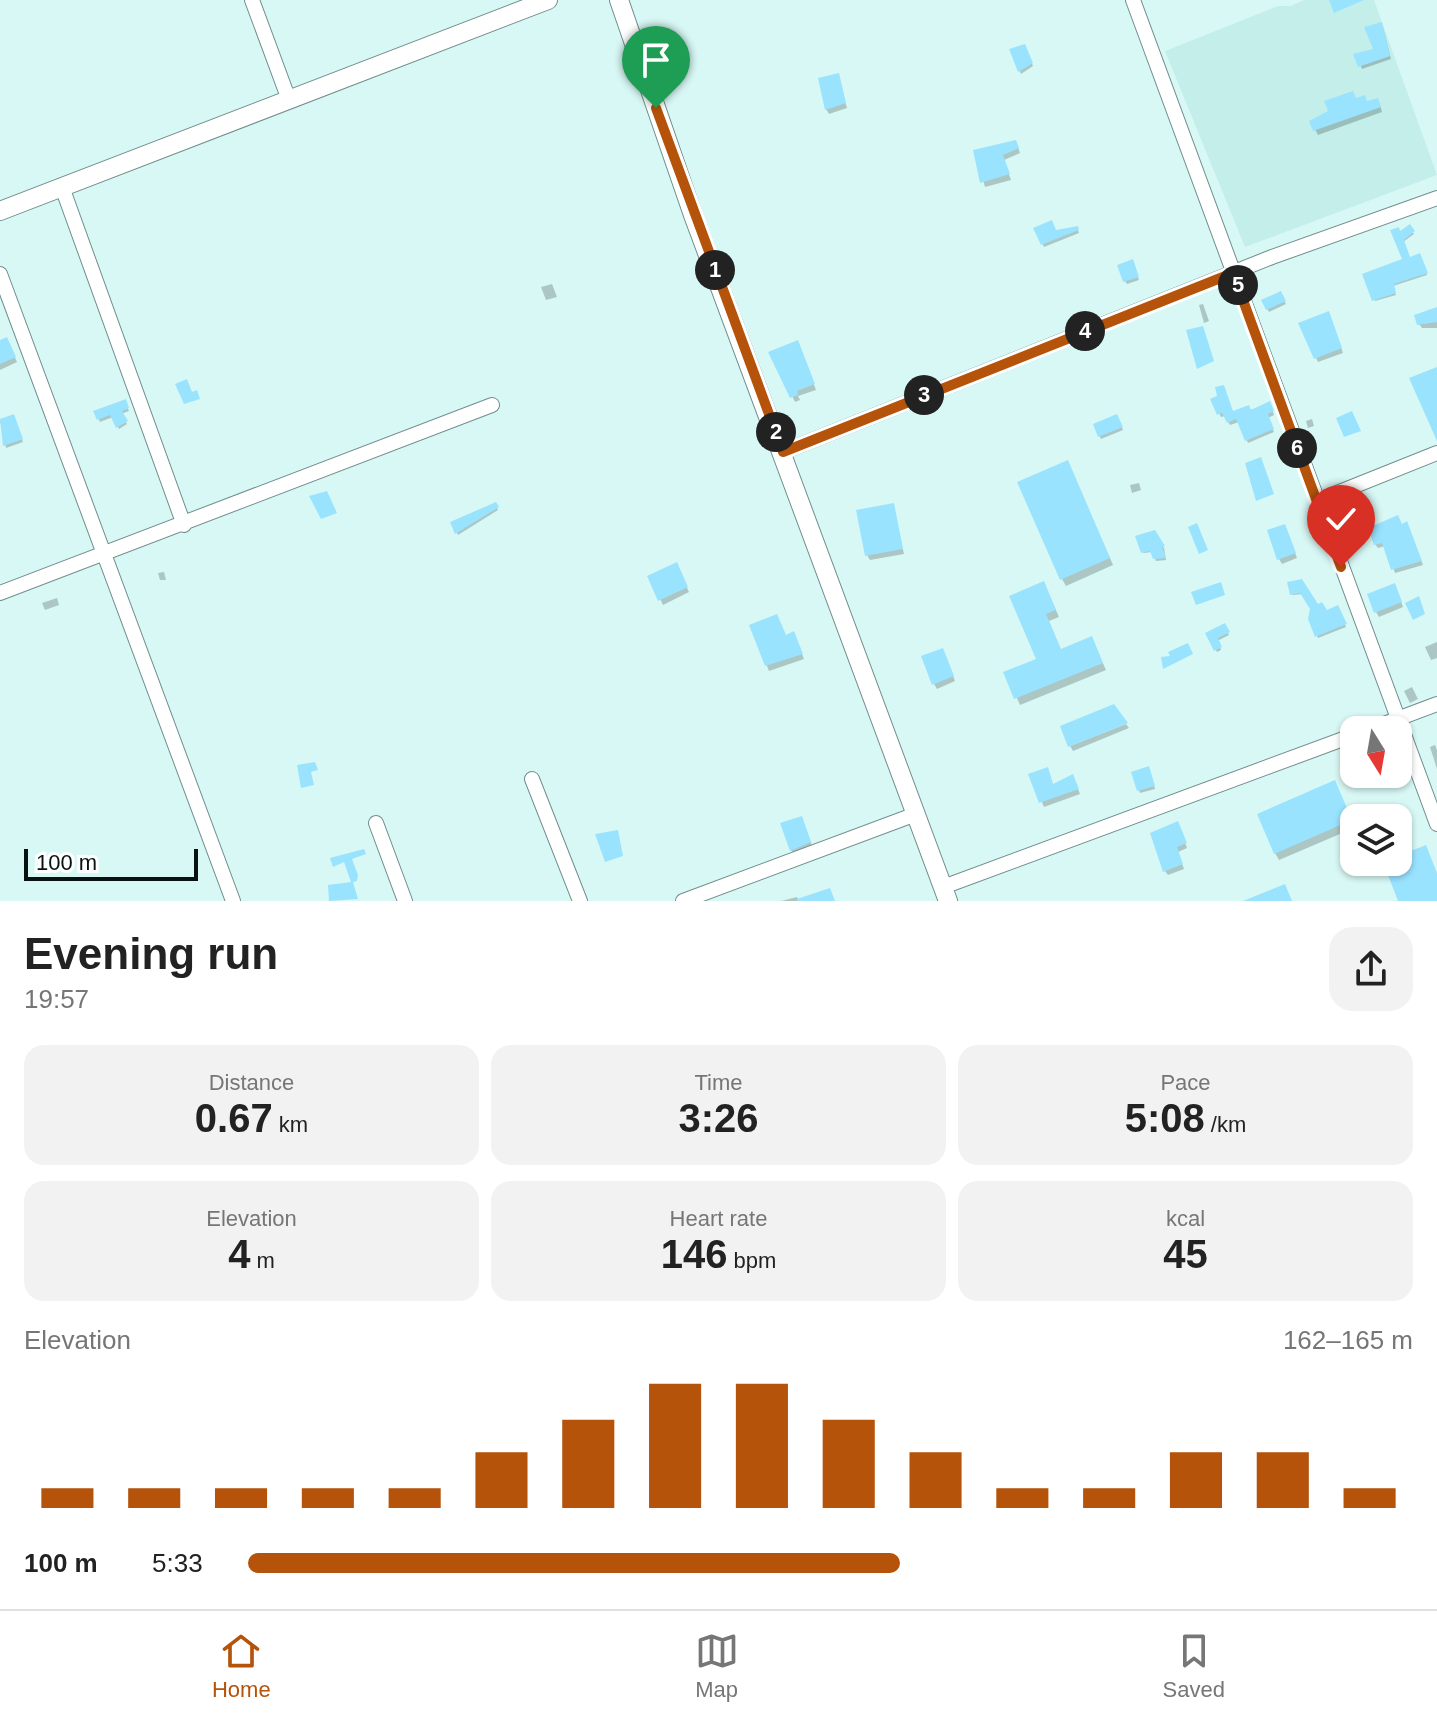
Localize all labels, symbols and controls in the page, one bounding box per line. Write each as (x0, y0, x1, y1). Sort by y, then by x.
pin (622, 26, 690, 108)
icon: arrive (634, 38, 678, 82)
pin: 1 (695, 250, 735, 290)
text: 1 (709, 257, 721, 282)
pin: 5 (1218, 265, 1258, 305)
text: 5 (1232, 272, 1244, 297)
pin: 4 (1065, 311, 1105, 351)
text: 4 (1079, 318, 1091, 343)
pin: 3 (904, 375, 944, 415)
text: 3 (918, 382, 930, 407)
pin: 2 (756, 412, 796, 452)
text: 2 (770, 419, 782, 444)
pin: 6 (1277, 428, 1317, 468)
text: 6 (1291, 435, 1303, 460)
pin (1307, 485, 1375, 567)
icon: check (1319, 497, 1363, 541)
north arrow (1340, 716, 1412, 788)
map controls (1340, 716, 1412, 876)
button: layers (1340, 804, 1412, 876)
scale bar (24, 845, 198, 881)
text: 100 m (36, 850, 97, 875)
button: share (1329, 927, 1413, 1011)
text: Evening run (24, 929, 278, 978)
text: 19:57 (24, 984, 89, 1014)
text: Distance (209, 1070, 294, 1095)
text: Time (694, 1070, 743, 1095)
text: Pace (1160, 1070, 1211, 1095)
text: 0.67 (195, 1096, 273, 1140)
text: 3:26 (678, 1096, 759, 1140)
text: 5:08 (1125, 1096, 1205, 1140)
text: km (273, 1112, 308, 1137)
text: /km (1205, 1112, 1246, 1137)
text: Elevation (206, 1206, 297, 1231)
text: Heart rate (670, 1206, 767, 1231)
text: kcal (1166, 1206, 1205, 1231)
text: 4 (228, 1232, 250, 1276)
text: 146 (661, 1232, 727, 1276)
text: 45 (1163, 1232, 1208, 1276)
text: m (250, 1248, 275, 1273)
text: bpm (727, 1248, 776, 1273)
text: Elevation (24, 1325, 131, 1355)
text: 162–165 m (1283, 1325, 1413, 1355)
text: 100 m (24, 1548, 98, 1578)
text: 5:33 (152, 1548, 203, 1578)
tab: Home (212, 1629, 271, 1703)
tab: Map (695, 1629, 739, 1703)
tab: Saved (1163, 1629, 1225, 1703)

